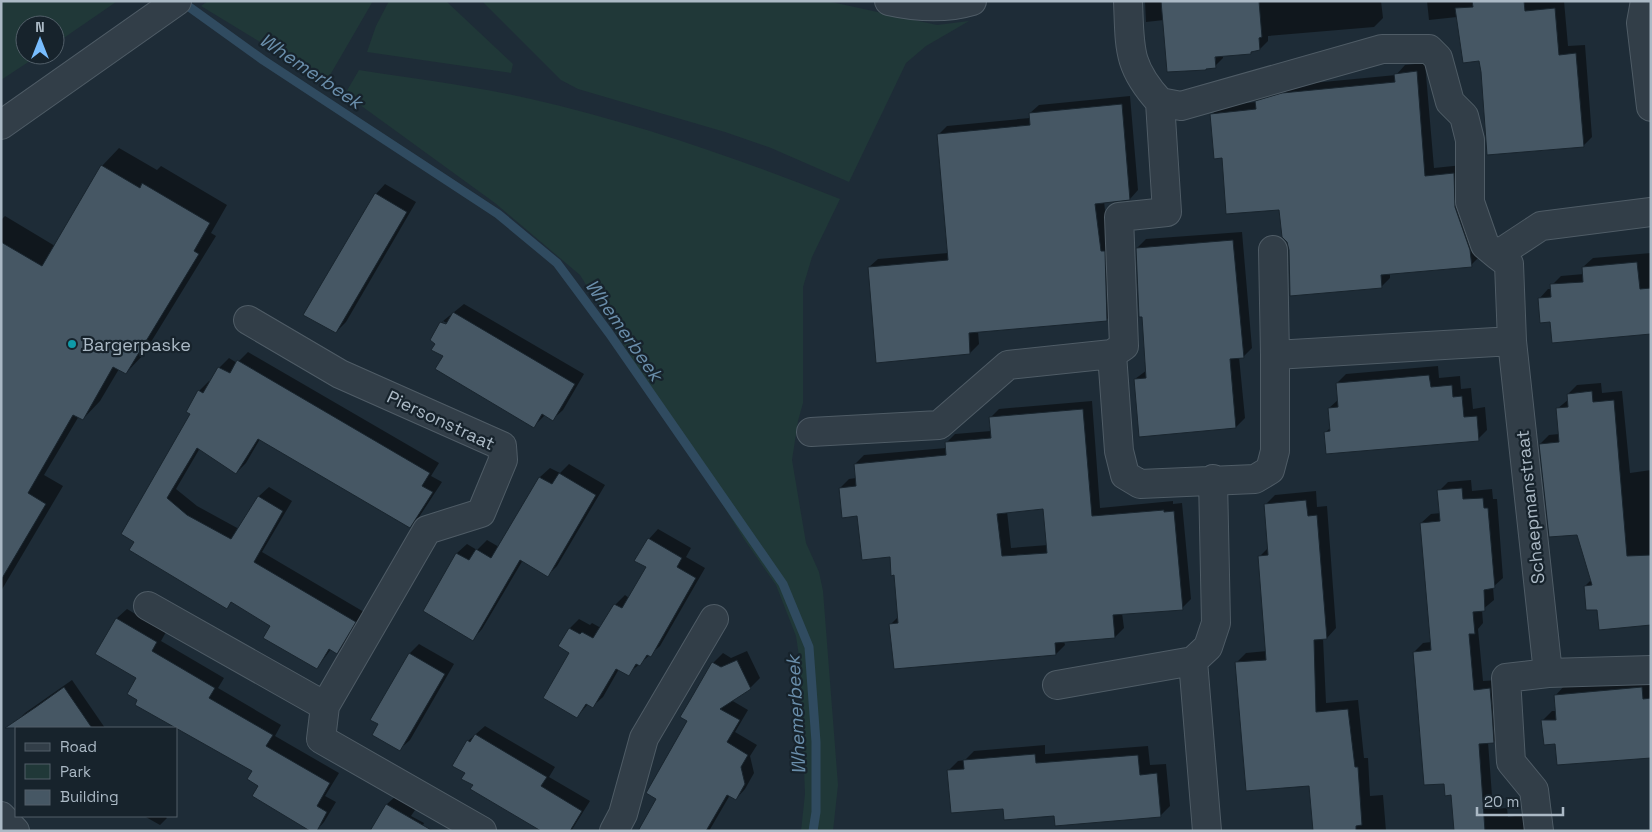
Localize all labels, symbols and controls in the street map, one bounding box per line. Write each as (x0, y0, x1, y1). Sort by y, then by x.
north arrow (15, 15, 65, 65)
text: N (35, 18, 45, 36)
water label: Whemerbeek (255, 27, 370, 116)
water label: Whemerbeek (580, 274, 670, 388)
place label: Bargerpaske (82, 333, 191, 356)
marker: Bargerpaske (66, 338, 78, 350)
street label: Piersonstraat (383, 385, 499, 455)
street label: Schaepmanstraat (1510, 429, 1550, 585)
water label: Whemerbeek (780, 652, 812, 775)
legend (15, 727, 178, 817)
text: Road (60, 737, 97, 756)
text: Park (60, 762, 91, 781)
scale bar (1477, 784, 1563, 816)
text: Building (60, 787, 119, 806)
text: 20 m (1484, 792, 1519, 811)

